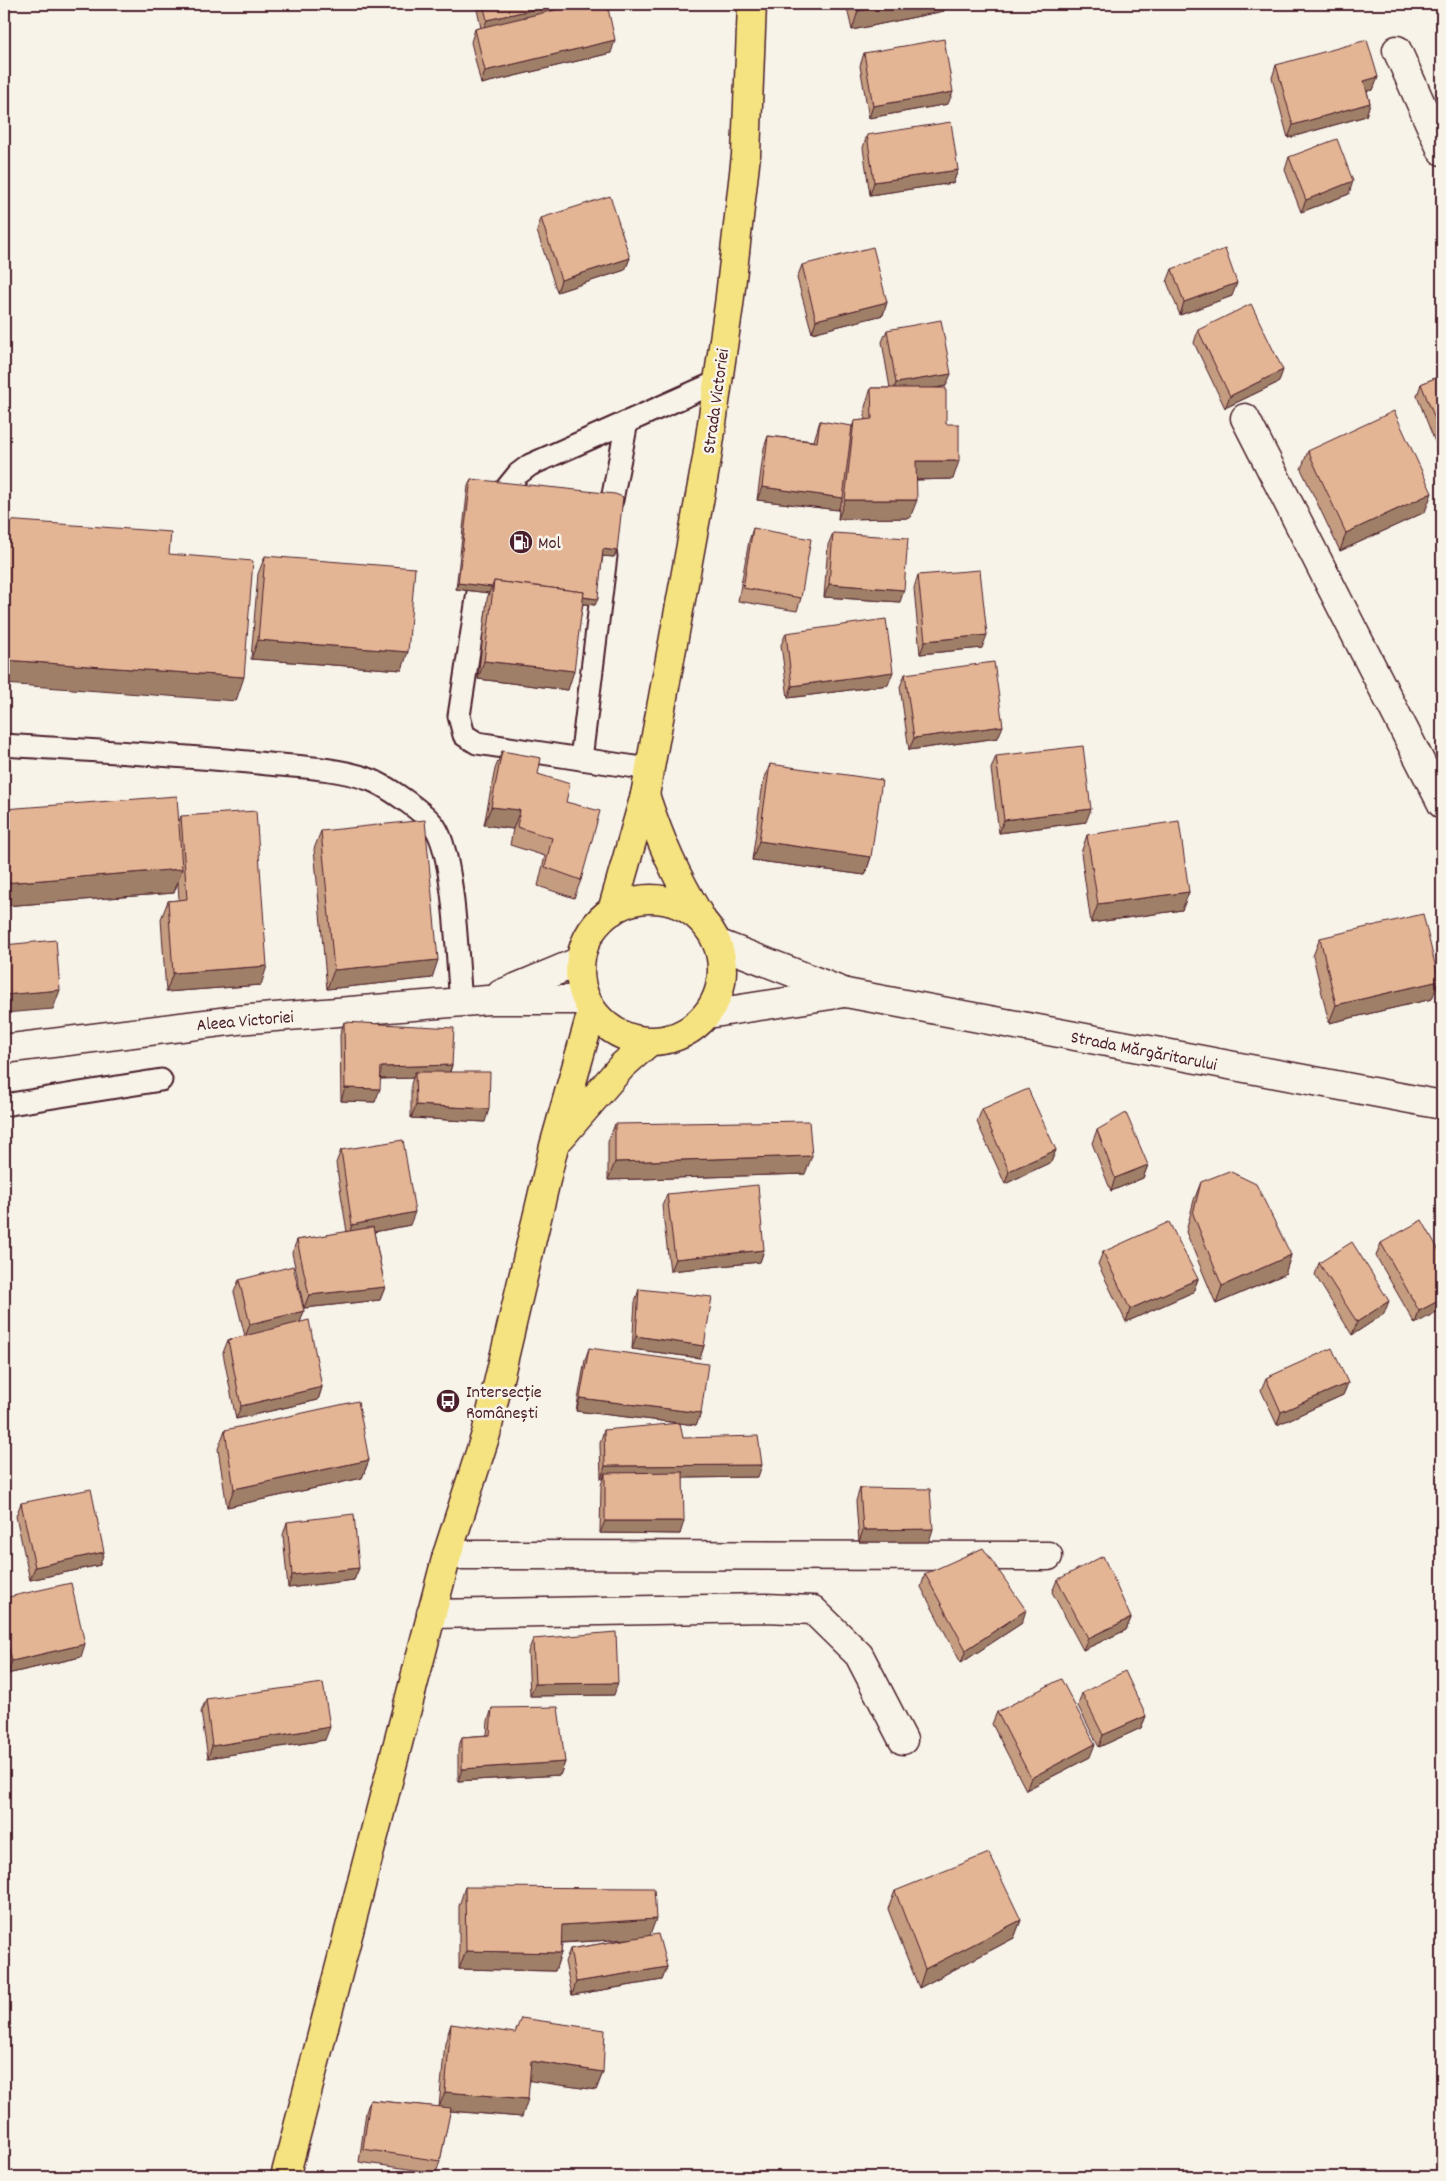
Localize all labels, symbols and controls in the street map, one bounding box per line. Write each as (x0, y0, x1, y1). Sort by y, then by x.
street label: Strada Victoriei (698, 347, 737, 455)
fuel station icon: Mol (508, 529, 534, 555)
place label: Mol (538, 532, 562, 557)
street label: Aleea Victoriei (196, 1006, 295, 1039)
street label: Strada Mărgăritarului (1068, 1026, 1219, 1079)
place label: Intersecție Românești (466, 1381, 542, 1427)
bus stop icon: Intersecție Românești (435, 1388, 461, 1414)

